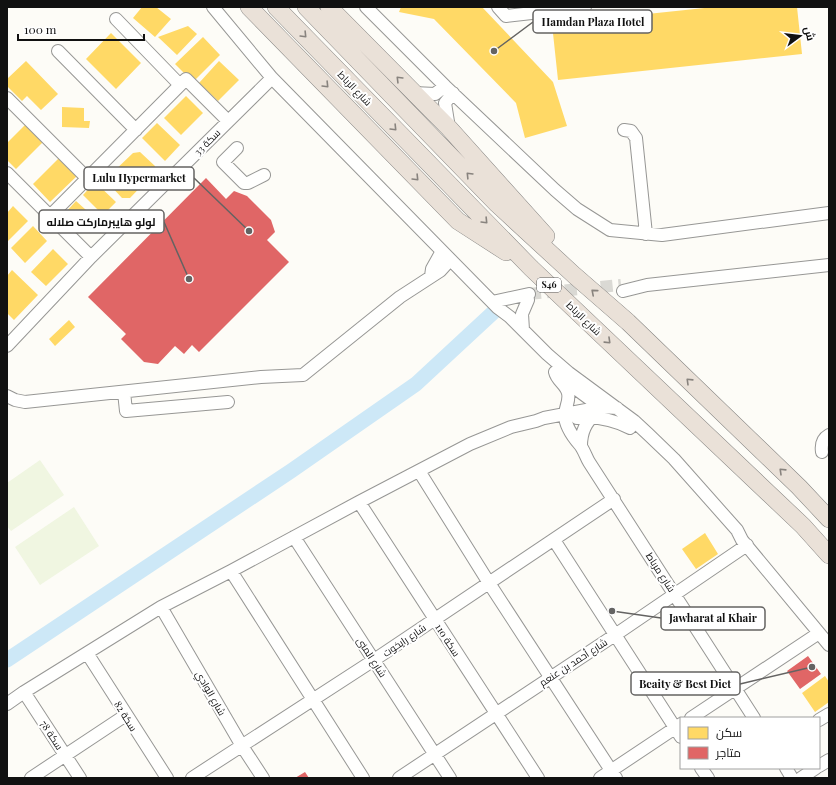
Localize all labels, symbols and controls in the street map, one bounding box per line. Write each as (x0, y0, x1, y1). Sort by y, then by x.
callout: Hamdan Plaza Hotel (533, 10, 652, 33)
text: Hamdan Plaza Hotel (541, 14, 645, 29)
scale bar (18, 16, 144, 42)
north arrow (780, 16, 820, 56)
text: 100 m (24, 21, 57, 37)
text: ش (801, 25, 819, 42)
one-way arrow (299, 30, 307, 38)
street label: شارع الرباط (335, 67, 375, 109)
one-way arrow (397, 76, 404, 84)
one-way arrow (321, 80, 328, 88)
one-way arrow (390, 123, 397, 131)
street label: سكة 33 (191, 126, 223, 158)
callout: Lulu Hypermarket (84, 167, 194, 190)
text: Lulu Hypermarket (92, 170, 186, 185)
one-way arrow (466, 172, 473, 180)
one-way arrow (412, 173, 419, 181)
callout: لولو هايبرماركت صلاله (39, 210, 164, 233)
text: لولو هايبرماركت صلاله (46, 214, 156, 230)
one-way arrow (480, 216, 488, 224)
road number: S46 (537, 278, 561, 292)
one-way arrow (591, 290, 599, 297)
street label: شارع الرباط (563, 298, 605, 338)
one-way arrow (603, 336, 611, 344)
one-way arrow (686, 378, 694, 386)
one-way arrow (780, 469, 787, 476)
street label: شارع مرباط (643, 550, 679, 594)
callout: Jawharat al Khair (661, 607, 765, 630)
text: Jawharat al Khair (668, 610, 758, 625)
street label: شارع رايخوت (380, 620, 428, 660)
street label: سكة 110 (432, 621, 464, 659)
street label: شارع المنى (354, 634, 390, 680)
street label: شارع أحمد بن عنعم (536, 635, 610, 690)
street label: شارع الوادي (192, 668, 229, 718)
callout: Beaity & Best Diet (631, 672, 740, 695)
text: Beaity & Best Diet (639, 676, 731, 691)
street label: سكة 82 (111, 698, 141, 734)
legend (680, 717, 820, 769)
street label: سكة 78 (37, 718, 67, 752)
text: سكن (716, 724, 742, 740)
text: متاجر (715, 744, 741, 760)

